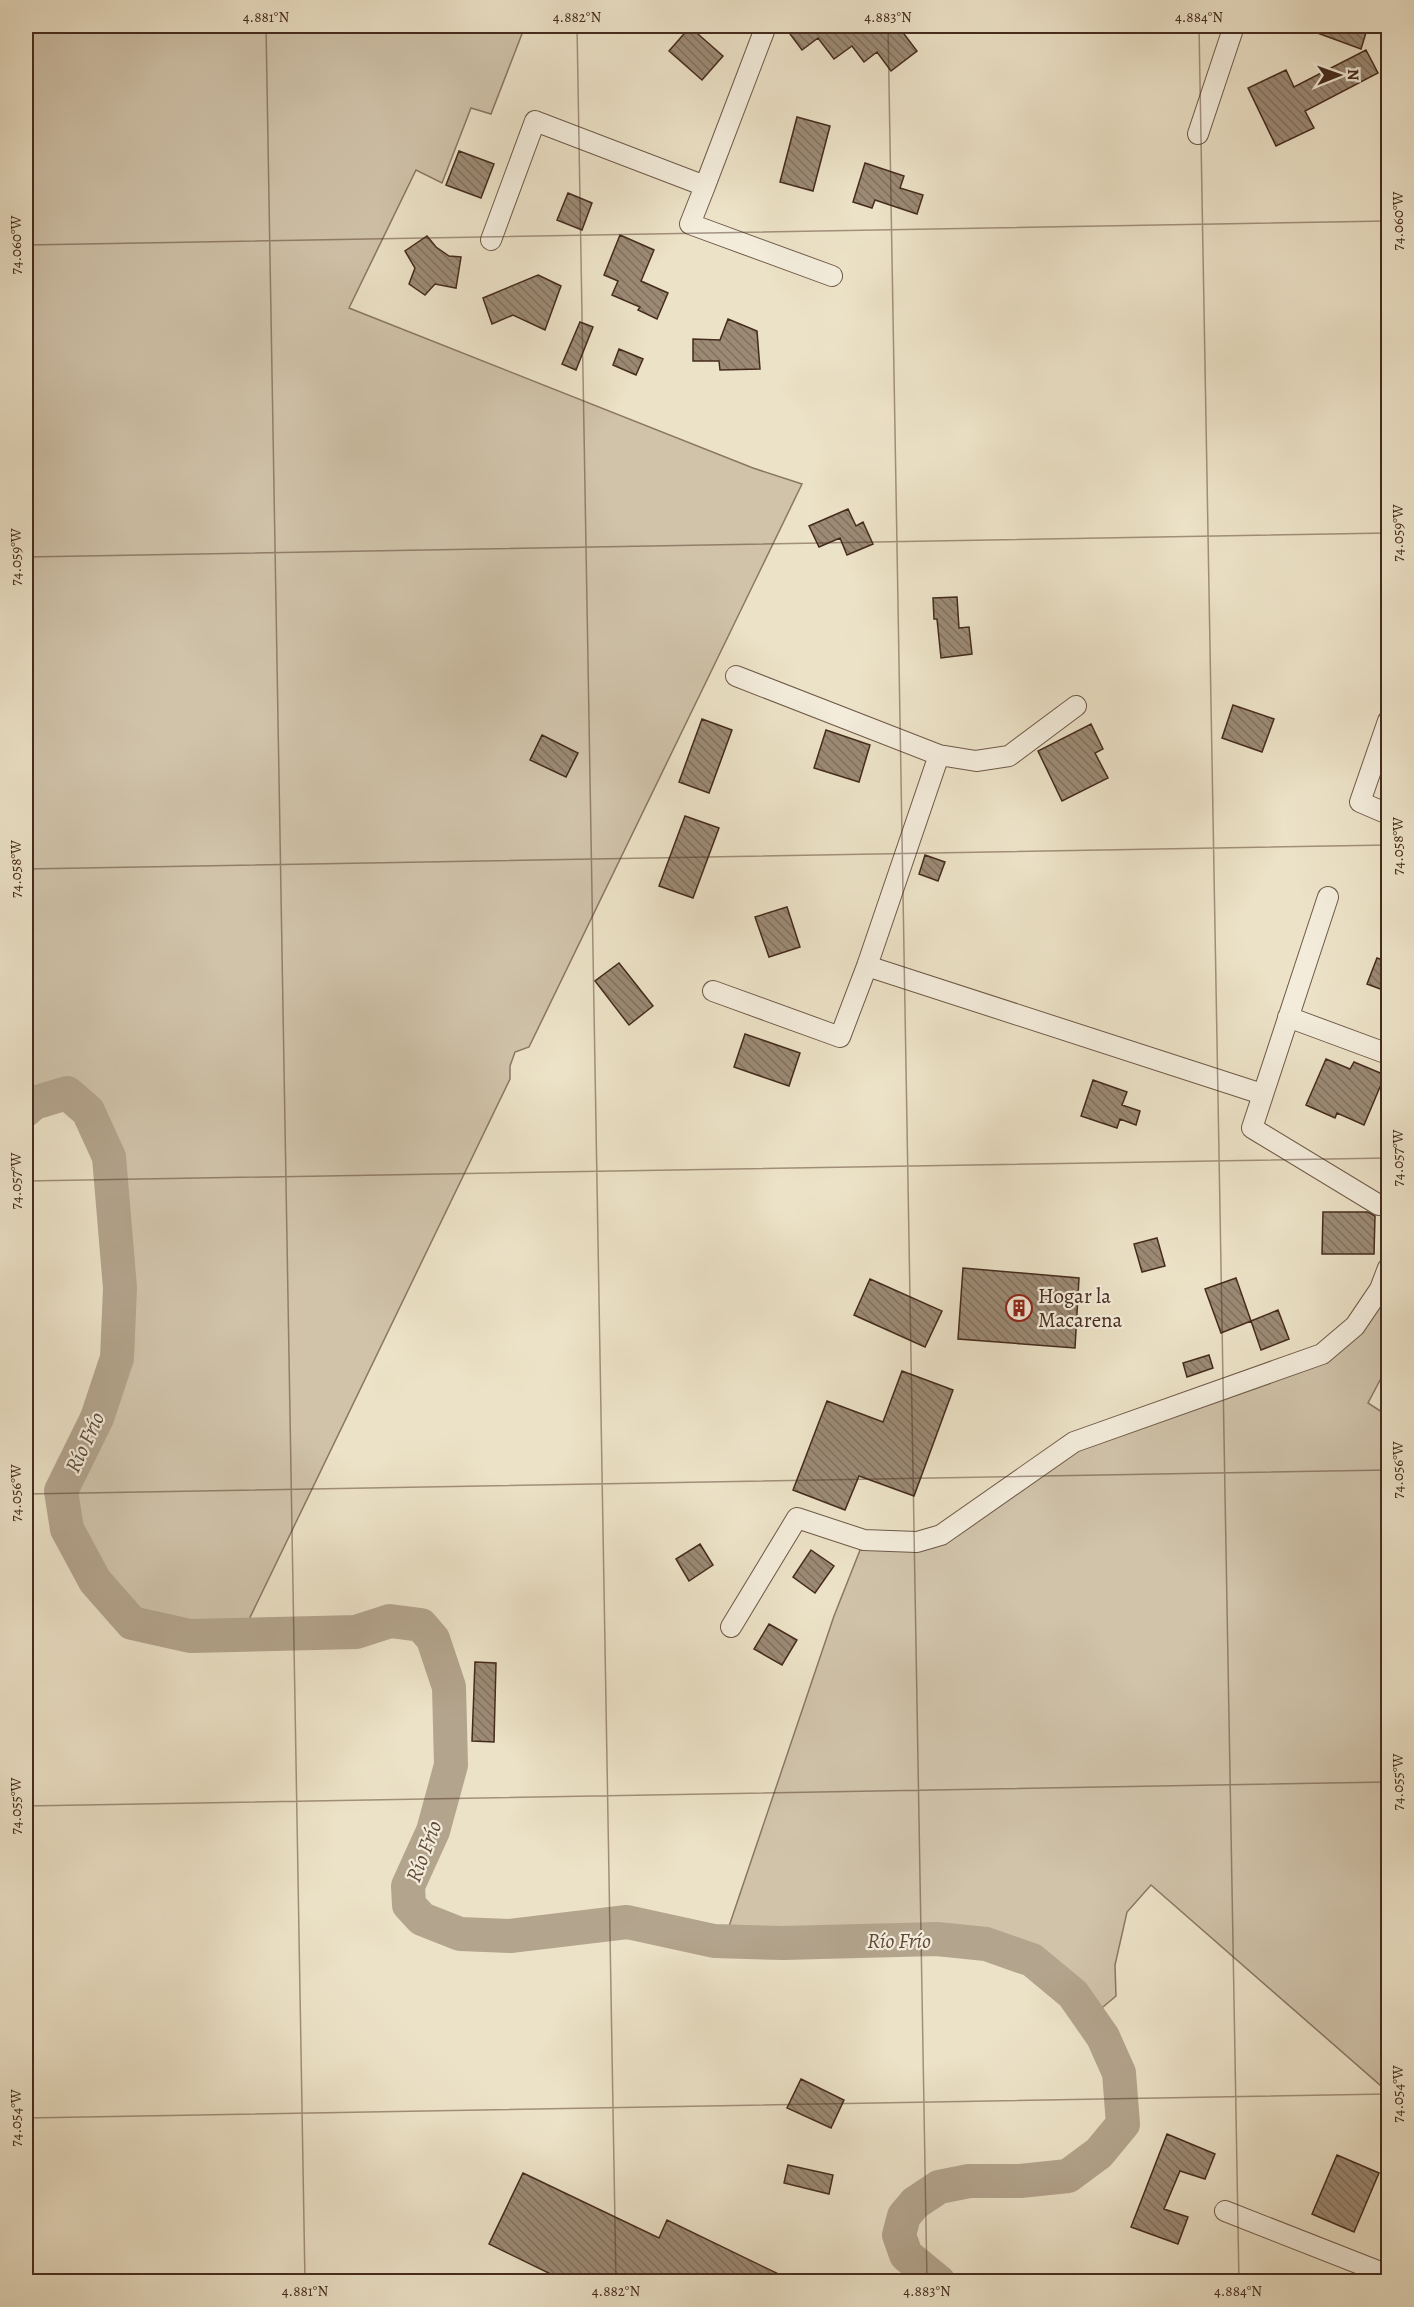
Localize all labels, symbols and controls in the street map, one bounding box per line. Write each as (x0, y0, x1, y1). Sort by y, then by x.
text: 4.881°N (243, 7, 289, 27)
text: 4.882°N (553, 7, 601, 27)
text: 4.883°N (864, 7, 912, 27)
text: 4.884°N (1175, 7, 1223, 27)
north arrow (1309, 45, 1369, 105)
text: N (1342, 69, 1364, 81)
text: 74.060°W (1388, 191, 1408, 251)
text: 74.060°W (6, 215, 26, 275)
text: 74.059°W (1388, 504, 1408, 562)
text: 74.059°W (6, 528, 26, 586)
text: 74.058°W (1388, 817, 1408, 875)
text: 74.058°W (6, 840, 26, 898)
text: 74.057°W (1388, 1130, 1408, 1186)
text: 74.057°W (6, 1153, 26, 1209)
place label: Hogar la Macarena (1038, 1282, 1123, 1334)
building icon: Hogar la Macarena (1004, 1293, 1034, 1323)
water label: Río Frío (58, 1407, 112, 1478)
text: 74.056°W (1388, 1441, 1408, 1499)
text: 74.056°W (6, 1464, 26, 1522)
text: 74.055°W (1388, 1753, 1408, 1811)
text: 74.055°W (6, 1777, 26, 1835)
water label: Río Frío (398, 1816, 449, 1887)
water label: Río Frío (867, 1926, 931, 1956)
text: 74.054°W (1388, 2065, 1408, 2123)
text: 74.054°W (6, 2089, 26, 2147)
text: 4.881°N (282, 2281, 328, 2301)
text: 4.882°N (592, 2281, 640, 2301)
text: 4.883°N (903, 2281, 951, 2301)
text: 4.884°N (1214, 2281, 1262, 2301)

